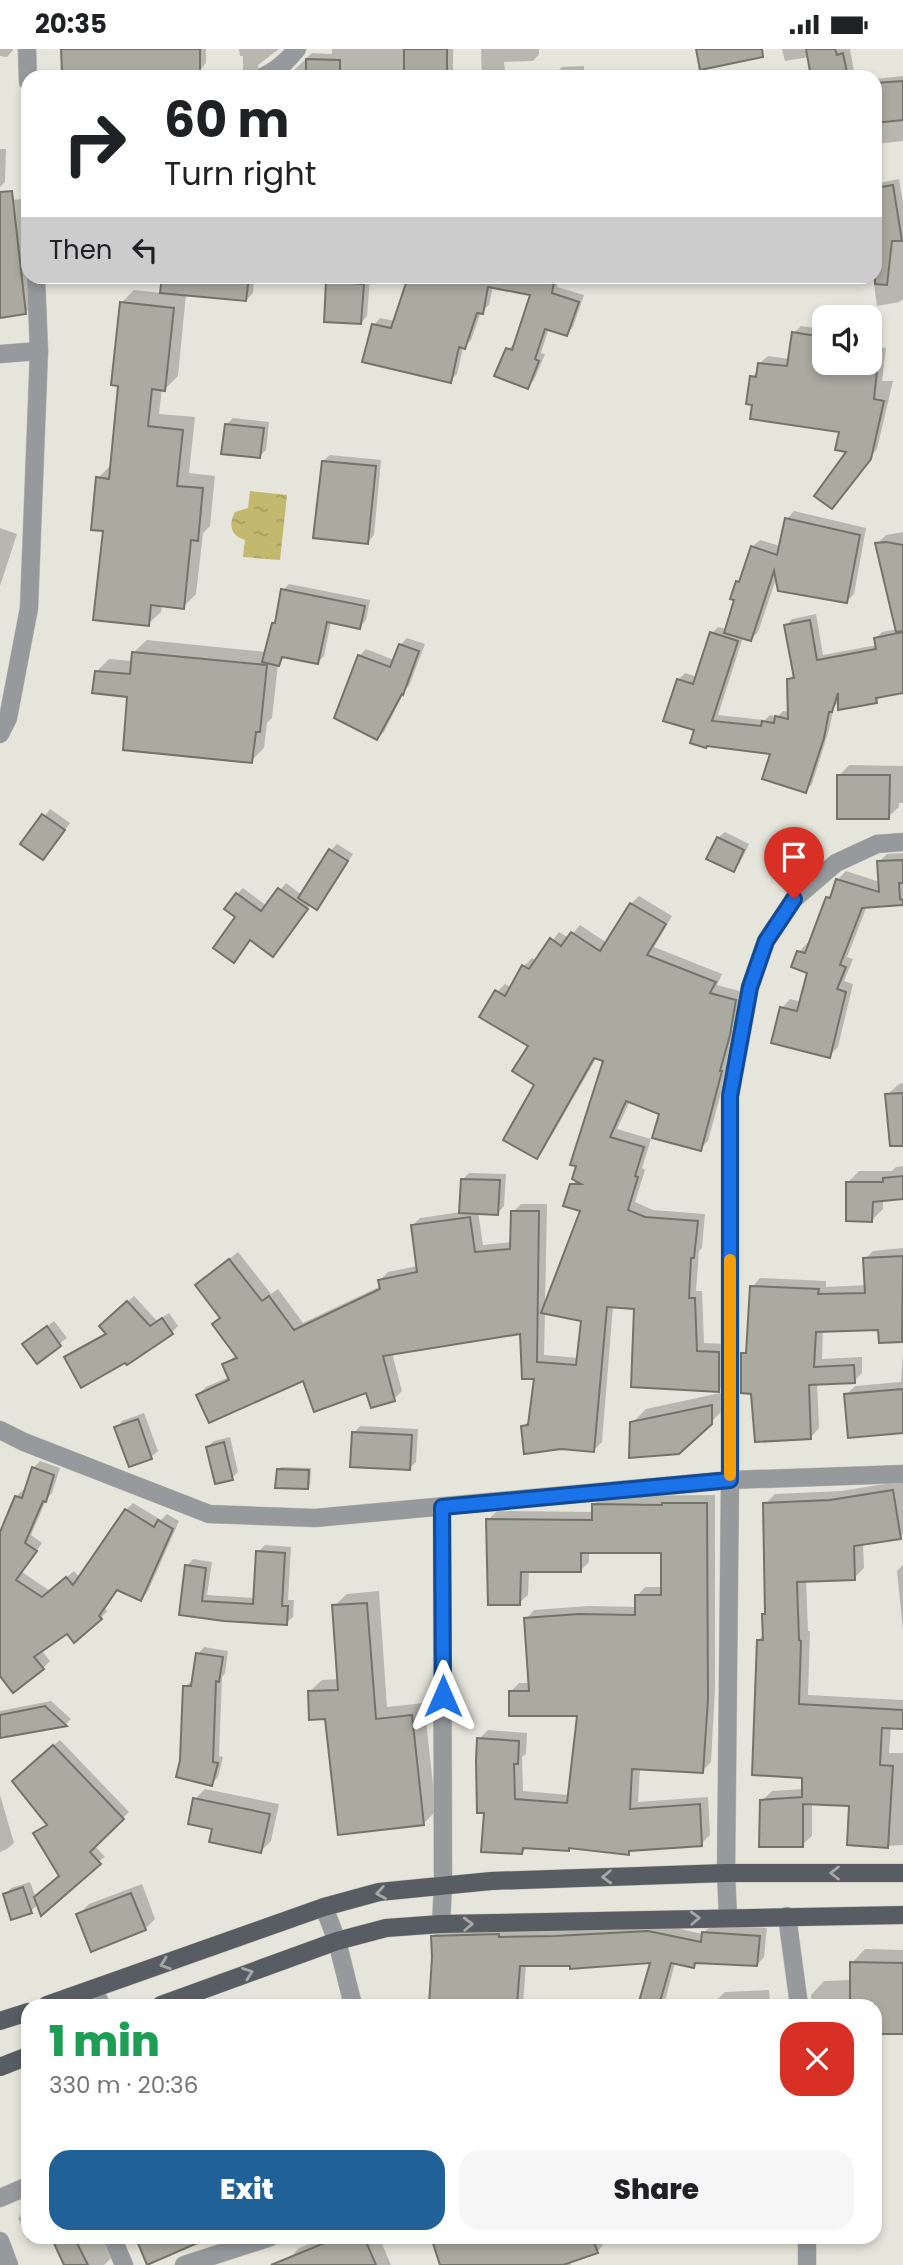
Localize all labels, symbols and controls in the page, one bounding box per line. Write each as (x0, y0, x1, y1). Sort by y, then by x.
text: 20:35 (35, 6, 107, 42)
text: 60 m (164, 86, 289, 154)
icon: right (49, 98, 140, 189)
text: Turn right (164, 151, 316, 196)
icon: left (126, 231, 164, 269)
text: Then (49, 232, 112, 268)
map controls (812, 305, 882, 375)
button: sound (812, 305, 882, 375)
pin (764, 827, 824, 899)
icon: arrive (775, 838, 813, 876)
position arrow (406, 1659, 480, 1733)
one-way arrow (829, 1865, 840, 1881)
one-way arrow (602, 1869, 613, 1884)
one-way arrow (375, 1885, 387, 1900)
one-way arrow (690, 1910, 701, 1925)
one-way arrow (463, 1916, 474, 1931)
one-way arrow (159, 1956, 171, 1970)
one-way arrow (241, 1968, 253, 1982)
text: 1 min (49, 2012, 160, 2071)
button: close (780, 2022, 854, 2096)
text: 330 m · 20:36 (49, 2069, 198, 2101)
button: Exit (49, 2150, 445, 2230)
button: Share (459, 2150, 854, 2230)

